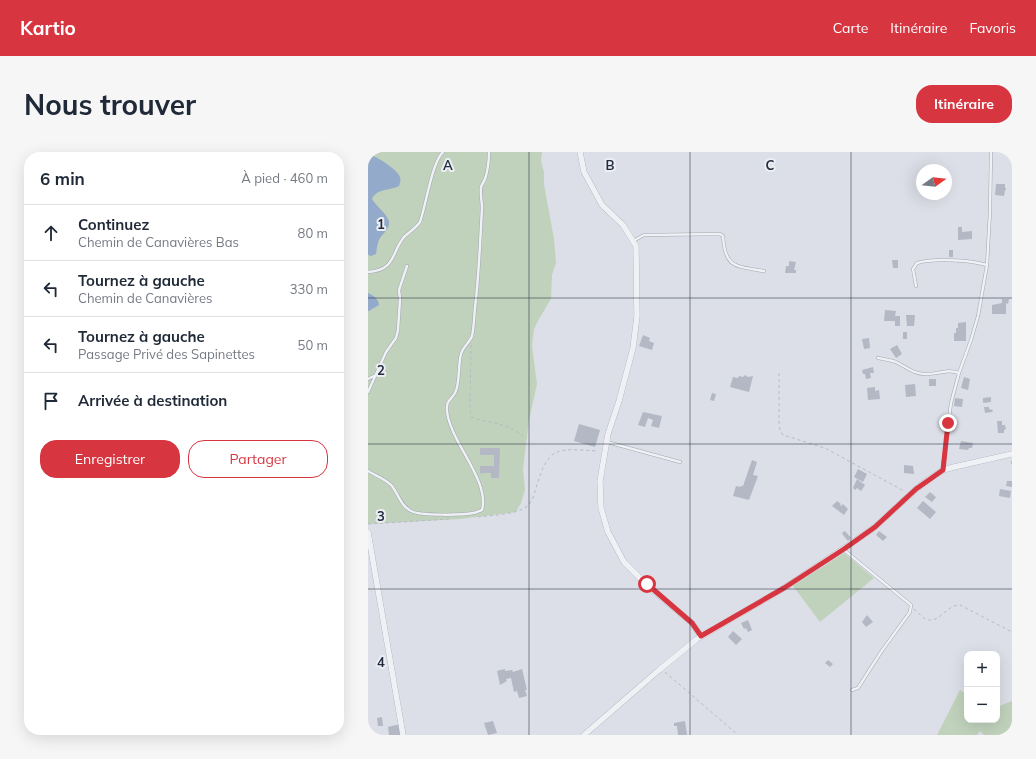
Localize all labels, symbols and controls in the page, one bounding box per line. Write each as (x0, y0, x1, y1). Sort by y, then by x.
text: Kartio (20, 16, 76, 40)
text: Carte (833, 19, 868, 37)
text: Itinéraire (890, 19, 947, 37)
text: Favoris (969, 19, 1016, 37)
button: Itinéraire (916, 85, 1012, 123)
text: Nous trouver (24, 87, 196, 122)
text: A (443, 157, 453, 173)
text: B (606, 157, 615, 173)
text: C (766, 157, 775, 173)
north arrow (916, 164, 952, 200)
text: 6 min (40, 168, 85, 189)
text: À pied · 460 m (241, 170, 328, 186)
text: Continuez (78, 215, 149, 234)
text: 1 (377, 216, 385, 232)
icon: ahead (40, 222, 62, 244)
text: 80 m (298, 225, 328, 241)
text: Chemin de Canavières Bas (78, 234, 239, 250)
text: Tournez à gauche (78, 271, 205, 290)
icon: left (40, 278, 62, 300)
text: 330 m (290, 281, 328, 297)
text: Chemin de Canavières (78, 290, 212, 306)
text: Tournez à gauche (78, 327, 205, 346)
icon: left (40, 334, 62, 356)
text: 50 m (298, 337, 328, 353)
text: Passage Privé des Sapinettes (78, 346, 255, 362)
text: 2 (377, 362, 385, 378)
icon: arrive (40, 390, 62, 412)
text: Arrivée à destination (78, 391, 227, 410)
route end (939, 414, 957, 432)
button: Enregistrer (40, 440, 180, 478)
button: Partager (188, 440, 328, 478)
text: 3 (377, 508, 385, 524)
route start (638, 575, 656, 593)
map controls (964, 651, 1000, 723)
button: + (964, 651, 1000, 687)
text: 4 (377, 654, 385, 670)
button: − (964, 687, 1000, 723)

